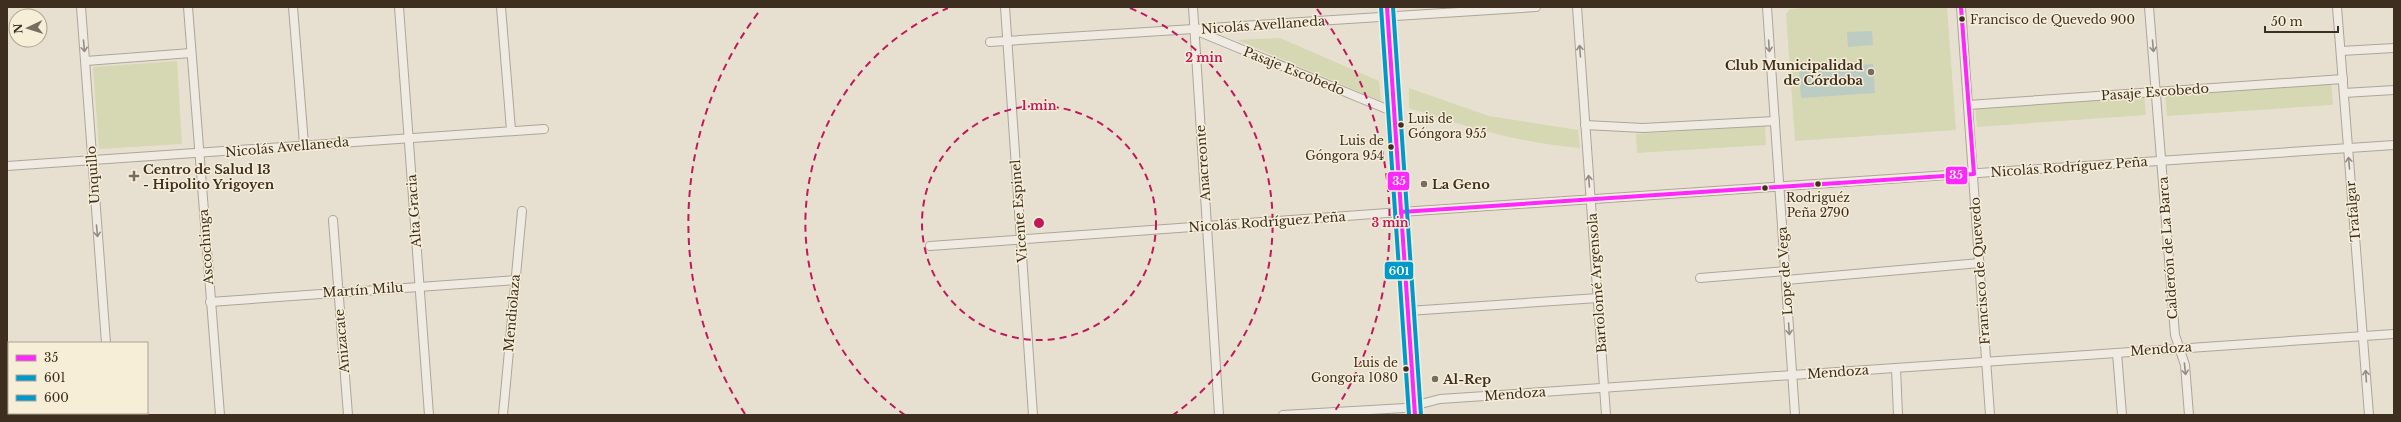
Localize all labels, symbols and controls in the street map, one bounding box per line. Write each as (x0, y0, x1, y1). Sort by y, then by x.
north arrow (8, 8, 48, 48)
scale bar (2265, 8, 2338, 34)
street label: Nicolás Avellaneda (1200, 12, 1326, 38)
place label: Francisco de Quevedo 900 (1970, 12, 2135, 27)
marker: Francisco de Quevedo 900 (1957, 14, 1967, 24)
text: 50 m (2271, 14, 2303, 29)
text: N (11, 22, 25, 34)
one-way arrow (81, 39, 88, 52)
one-way arrow (1766, 39, 1773, 52)
one-way arrow (2149, 39, 2156, 52)
street label: Pasaje Escobedo (1241, 43, 1347, 99)
one-way arrow (1577, 45, 1584, 58)
text: 2 min (1185, 50, 1223, 65)
place label: Club Municipalidad de Córdoba (1725, 57, 1864, 89)
marker: Club Municipalidad de Córdoba (1866, 67, 1876, 77)
street label: Pasaje Escobedo (2100, 80, 2210, 104)
text: 1 min (1022, 98, 1057, 113)
place label: Luis de Góngora 955 (1408, 111, 1487, 141)
marker: Luis de Góngora 955 (1396, 120, 1406, 130)
street label: Anacreonte (1192, 124, 1214, 203)
street label: Nicolás Avellaneda (224, 133, 351, 161)
place label: Luis de Góngora 954 (1305, 133, 1384, 163)
marker: Luis de Góngora 954 (1386, 142, 1396, 152)
street label: Unquillo (82, 145, 104, 205)
street label: Nicolás Rodríguez Peña (1990, 153, 2149, 181)
one-way arrow (2345, 157, 2352, 170)
street label: Vicente Espinel (1007, 159, 1031, 264)
place label: Centro de Salud 13 - Hipolito Yrigoyen (143, 161, 275, 193)
line badge: 35 (1945, 166, 1968, 185)
text: 35 (1949, 168, 1963, 182)
marker: Centro de Salud 13 - Hipolito Yrigoyen (128, 170, 140, 182)
line badge: 35 (1387, 171, 1410, 191)
street label: Alta Gracia (403, 173, 425, 249)
text: 35 (1392, 174, 1406, 188)
one-way arrow (1586, 175, 1593, 188)
street label: Calderón de La Barca (2154, 175, 2181, 320)
place label: La Geno (1432, 176, 1490, 193)
marker: La Geno (1419, 179, 1429, 189)
marker: Rodriguéz Peña 2790 (1813, 179, 1823, 189)
street label: Trafalgar (2342, 179, 2364, 242)
unlabelled marker (1760, 183, 1770, 193)
place label: Rodriguéz Peña 2790 (1786, 190, 1850, 220)
street label: Francisco de Quevedo (1966, 197, 1994, 345)
street label: Ascochinga (195, 208, 217, 286)
street label: Nicolás Rodríguez Peña (1188, 208, 1347, 236)
street label: Bartolomé Argensola (1584, 212, 1610, 354)
text: 3 min (1371, 215, 1409, 230)
centre of rings (1032, 216, 1046, 230)
one-way arrow (94, 224, 101, 237)
street label: Lope de Vega (1773, 225, 1797, 316)
line badge: 601 (1384, 261, 1414, 280)
text: 601 (1389, 264, 1409, 278)
street label: Mendiolaza (500, 273, 524, 353)
street label: Martín Milu (322, 279, 404, 301)
street label: Anizacate (331, 308, 353, 375)
one-way arrow (1786, 322, 1793, 335)
street label: Mendoza (2130, 338, 2193, 360)
legend (8, 342, 148, 414)
text: 35 (44, 350, 58, 365)
place label: Luis de Gongora 1080 (1311, 355, 1398, 385)
street label: Mendoza (1807, 361, 1870, 383)
one-way arrow (2181, 362, 2189, 375)
marker: Luis de Gongora 1080 (1401, 364, 1411, 374)
text: 601 (44, 370, 66, 385)
one-way arrow (2363, 370, 2370, 383)
place label: Al-Rep (1442, 371, 1491, 388)
marker: Al-Rep (1430, 374, 1440, 384)
street label: Mendoza (1484, 383, 1547, 405)
text: 600 (44, 390, 69, 405)

